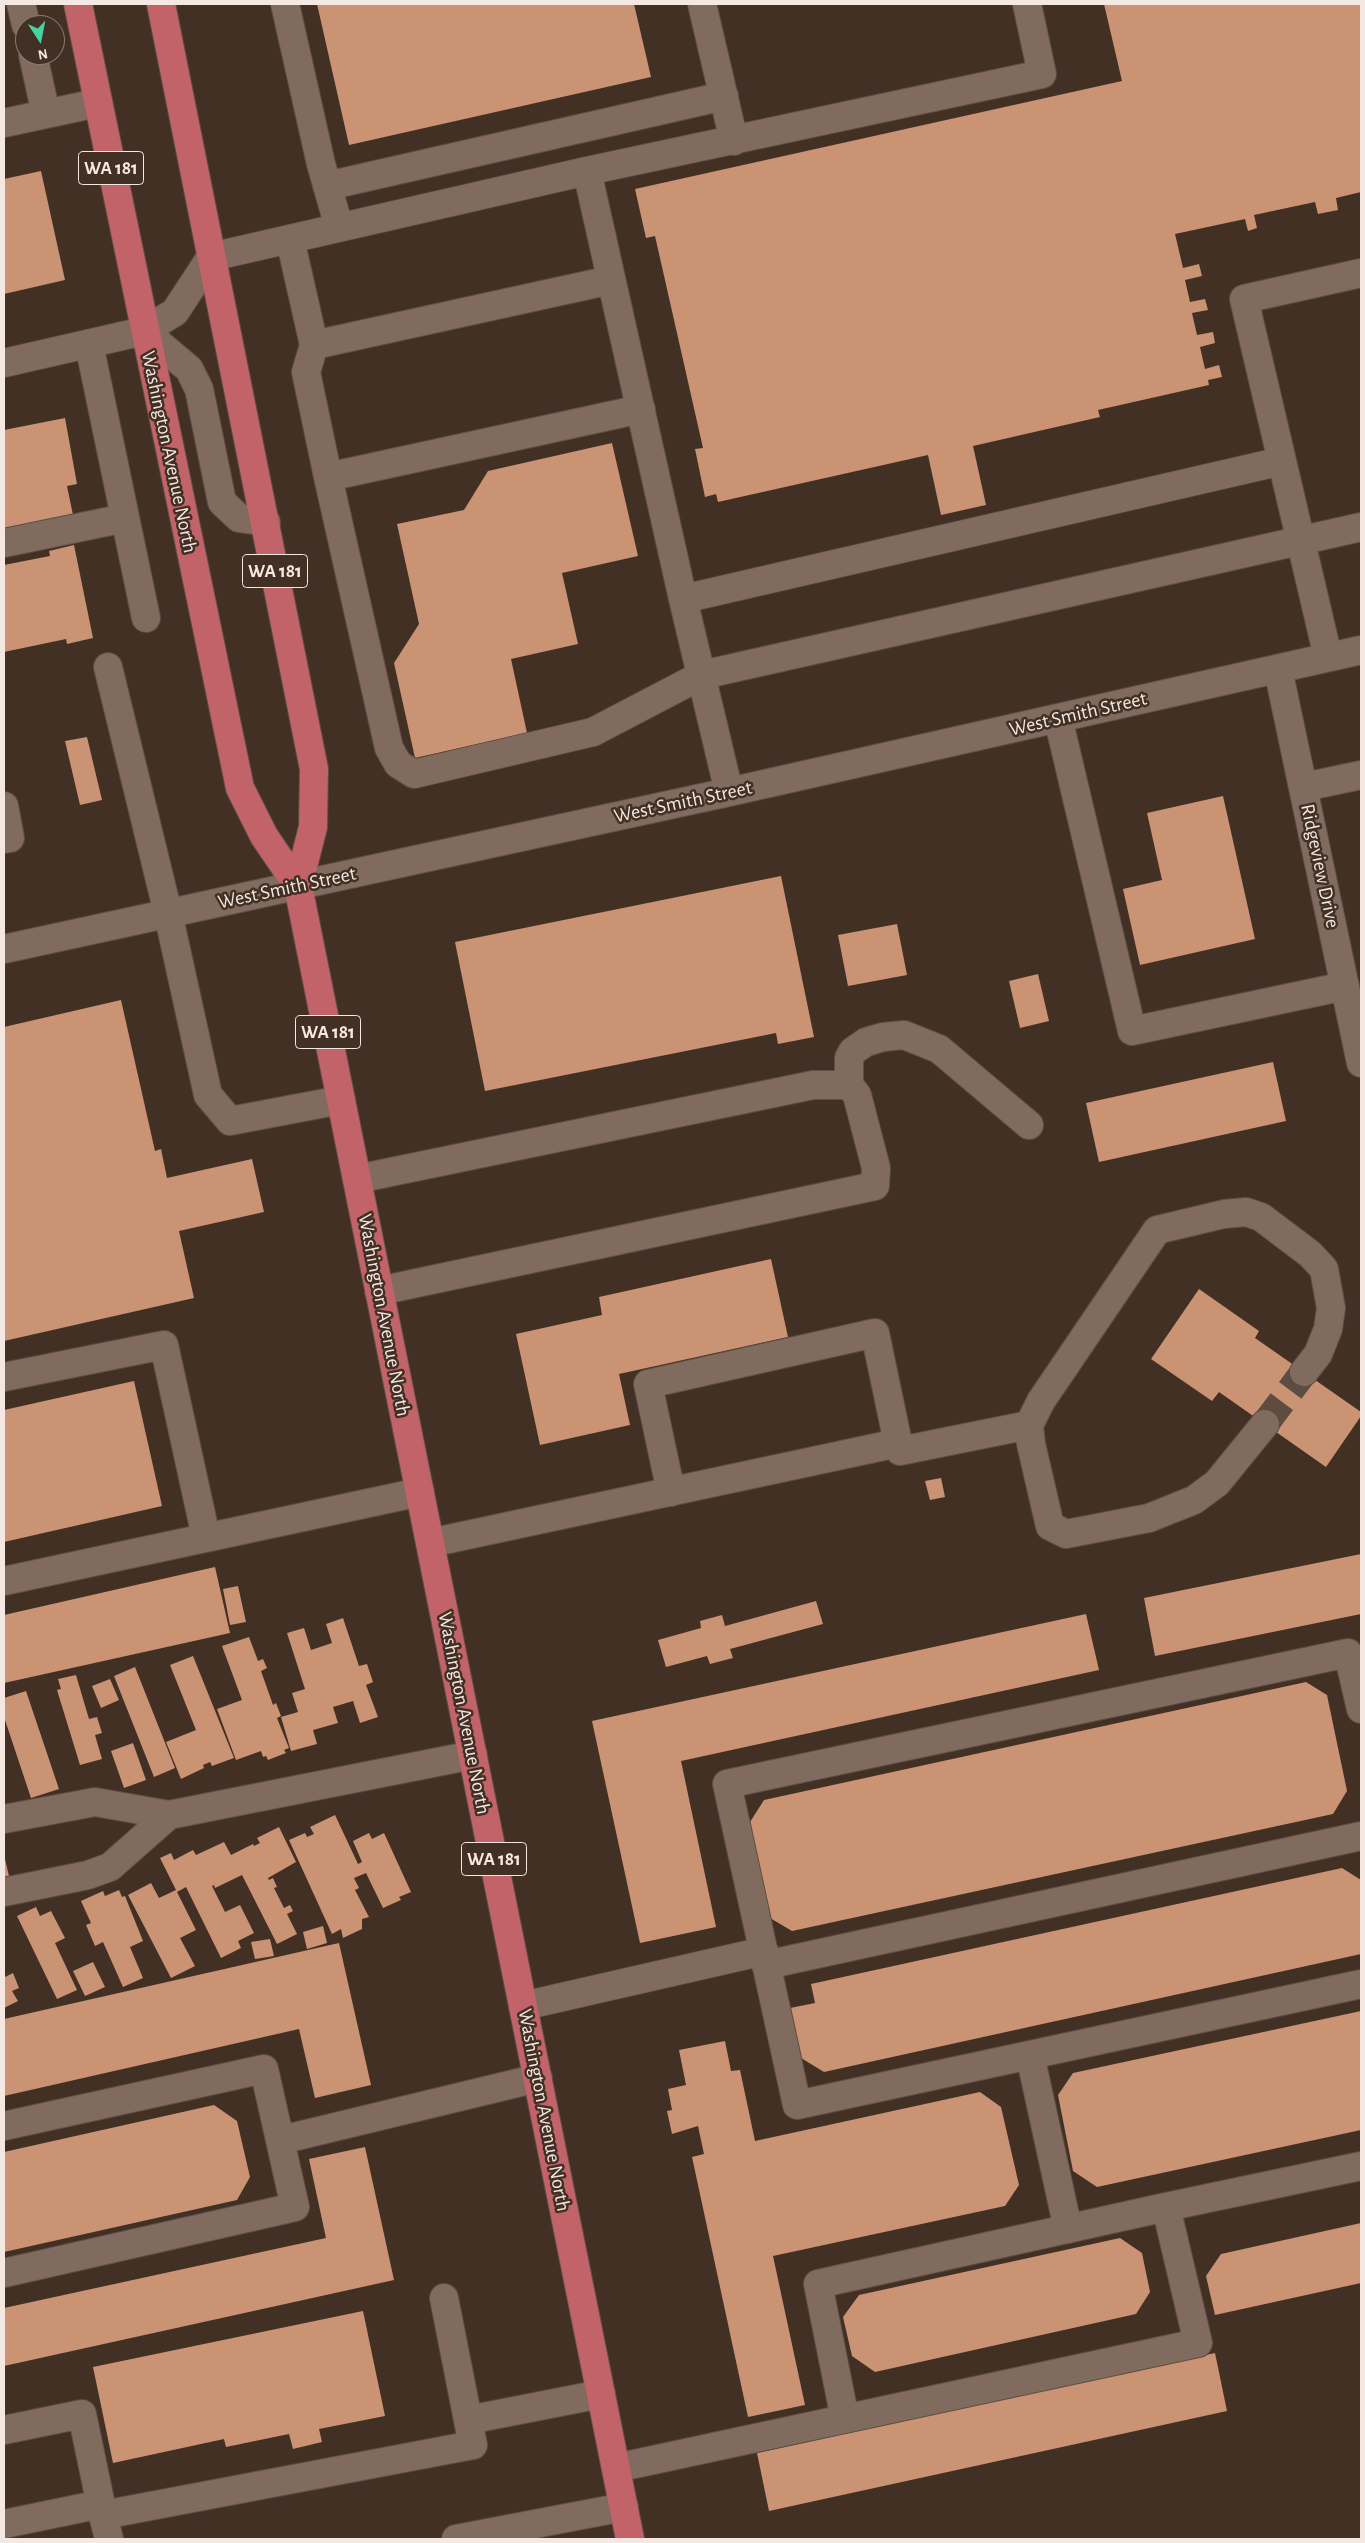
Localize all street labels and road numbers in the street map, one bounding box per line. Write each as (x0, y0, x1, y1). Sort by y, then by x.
road number: WA 181 (78, 152, 144, 184)
street label: Washington Avenue North (136, 349, 202, 555)
road number: WA 181 (242, 554, 308, 588)
street label: West Smith Street (1007, 687, 1149, 741)
street label: West Smith Street (612, 776, 754, 828)
street label: Ridgeview Drive (1295, 802, 1345, 930)
street label: West Smith Street (216, 862, 358, 914)
road number: WA 181 (296, 1016, 360, 1048)
street label: Washington Avenue North (353, 1212, 415, 1418)
street label: Washington Avenue North (433, 1610, 495, 1816)
road number: WA 181 (462, 1842, 526, 1876)
street label: Washington Avenue North (513, 2007, 575, 2213)

